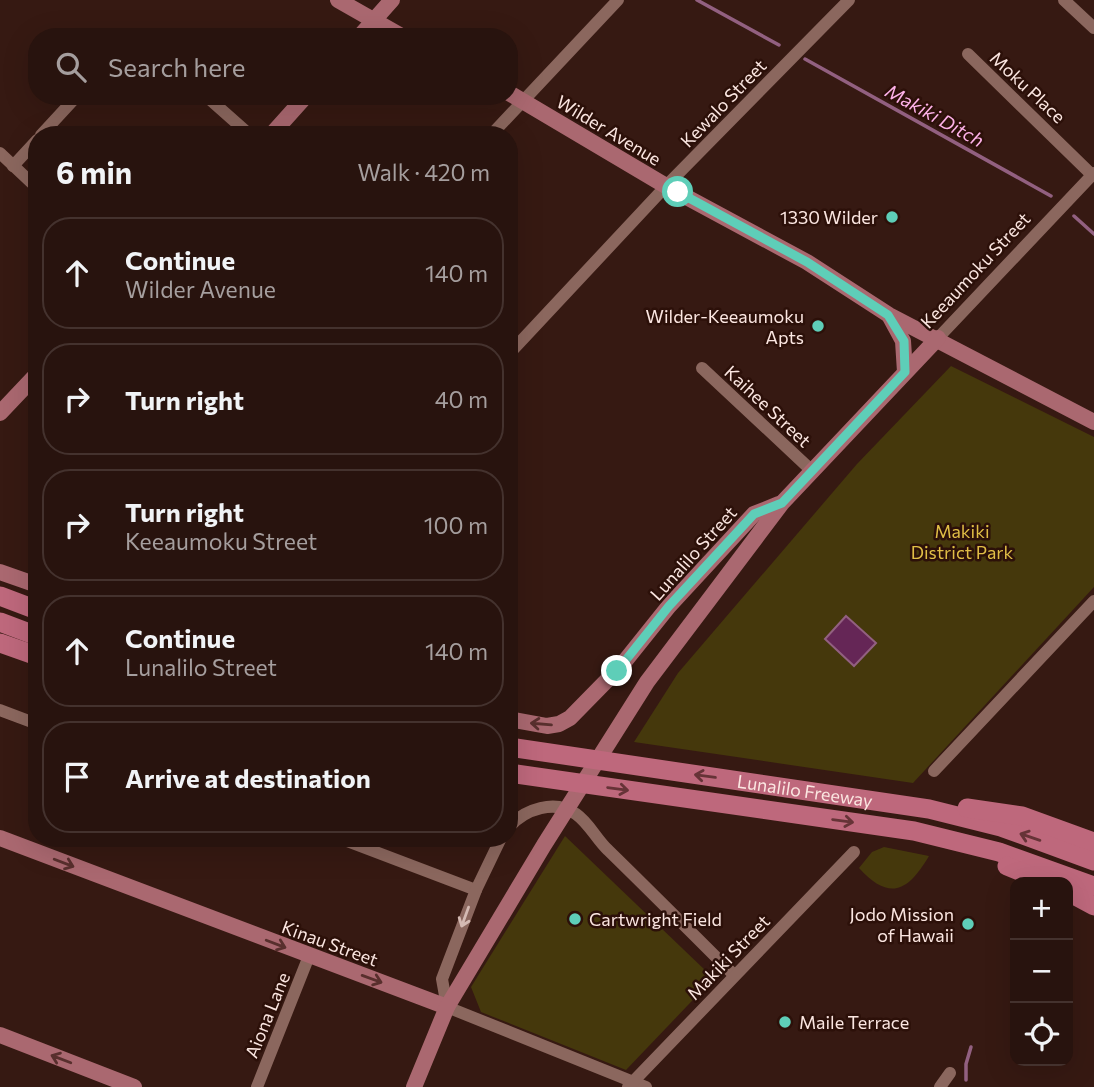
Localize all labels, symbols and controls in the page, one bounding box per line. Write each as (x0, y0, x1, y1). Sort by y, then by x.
search box (28, 28, 518, 105)
street label: Moku Place (986, 47, 1070, 127)
icon: search (52, 48, 90, 86)
text: Search here (108, 51, 246, 82)
street label: Kewalo Street (675, 54, 771, 152)
water label: Makiki Ditch (882, 79, 988, 151)
street label: Wilder Avenue (553, 90, 665, 170)
text: 6 min (56, 153, 132, 190)
text: Walk · 420 m (358, 158, 490, 186)
route start (662, 176, 693, 207)
place label: 1330 Wilder (780, 206, 878, 228)
street label: Keeaumoku Street (916, 207, 1034, 333)
marker: 1330 Wilder (884, 209, 900, 225)
text: Continue (125, 244, 235, 275)
icon: ahead (58, 254, 96, 292)
text: 140 m (425, 259, 488, 287)
text: Wilder Avenue (125, 275, 276, 303)
place label: Wilder-Keeaumoku Apts (646, 305, 804, 348)
marker: Wilder-Keeaumoku Apts (810, 318, 826, 334)
street label: Kaihee Street (720, 361, 816, 451)
icon: right (58, 380, 96, 418)
text: Turn right (125, 384, 244, 415)
text: 40 m (435, 385, 488, 413)
text: Turn right (125, 496, 244, 527)
street label: Lunalilo Street (645, 501, 741, 605)
icon: right (58, 506, 96, 544)
text: 100 m (424, 511, 488, 539)
park label: Makiki District Park (911, 520, 1014, 563)
text: Keeaumoku Street (125, 527, 317, 555)
text: Continue (125, 622, 235, 653)
icon: ahead (58, 632, 96, 670)
text: 140 m (425, 637, 488, 665)
text: Lunalilo Street (125, 653, 277, 681)
route end (601, 655, 632, 686)
one-way arrow (530, 717, 552, 730)
icon: arrive (58, 758, 96, 796)
text: Arrive at destination (125, 762, 371, 793)
one-way arrow (694, 769, 717, 782)
street label: Lunalilo Freeway (736, 770, 874, 812)
one-way arrow (606, 782, 629, 795)
one-way arrow (832, 815, 854, 828)
one-way arrow (1020, 830, 1042, 842)
one-way arrow (52, 857, 74, 870)
map controls (1010, 877, 1073, 1066)
button: + (1010, 877, 1073, 940)
place label: Jodo Mission of Hawaii (849, 903, 954, 946)
one-way arrow (458, 905, 471, 927)
place label: Cartwright Field (589, 908, 722, 930)
street label: Makiki Street (682, 910, 774, 1004)
marker: Cartwright Field (567, 911, 583, 927)
street label: Kinau Street (279, 915, 381, 971)
marker: Jodo Mission of Hawaii (960, 916, 976, 932)
one-way arrow (265, 939, 287, 951)
button: − (1010, 940, 1073, 1003)
street label: Aiona Lane (240, 969, 294, 1061)
one-way arrow (360, 974, 382, 986)
button: locate (1010, 1003, 1073, 1066)
place label: Maile Terrace (799, 1011, 909, 1033)
marker: Maile Terrace (777, 1014, 793, 1030)
one-way arrow (51, 1051, 73, 1064)

